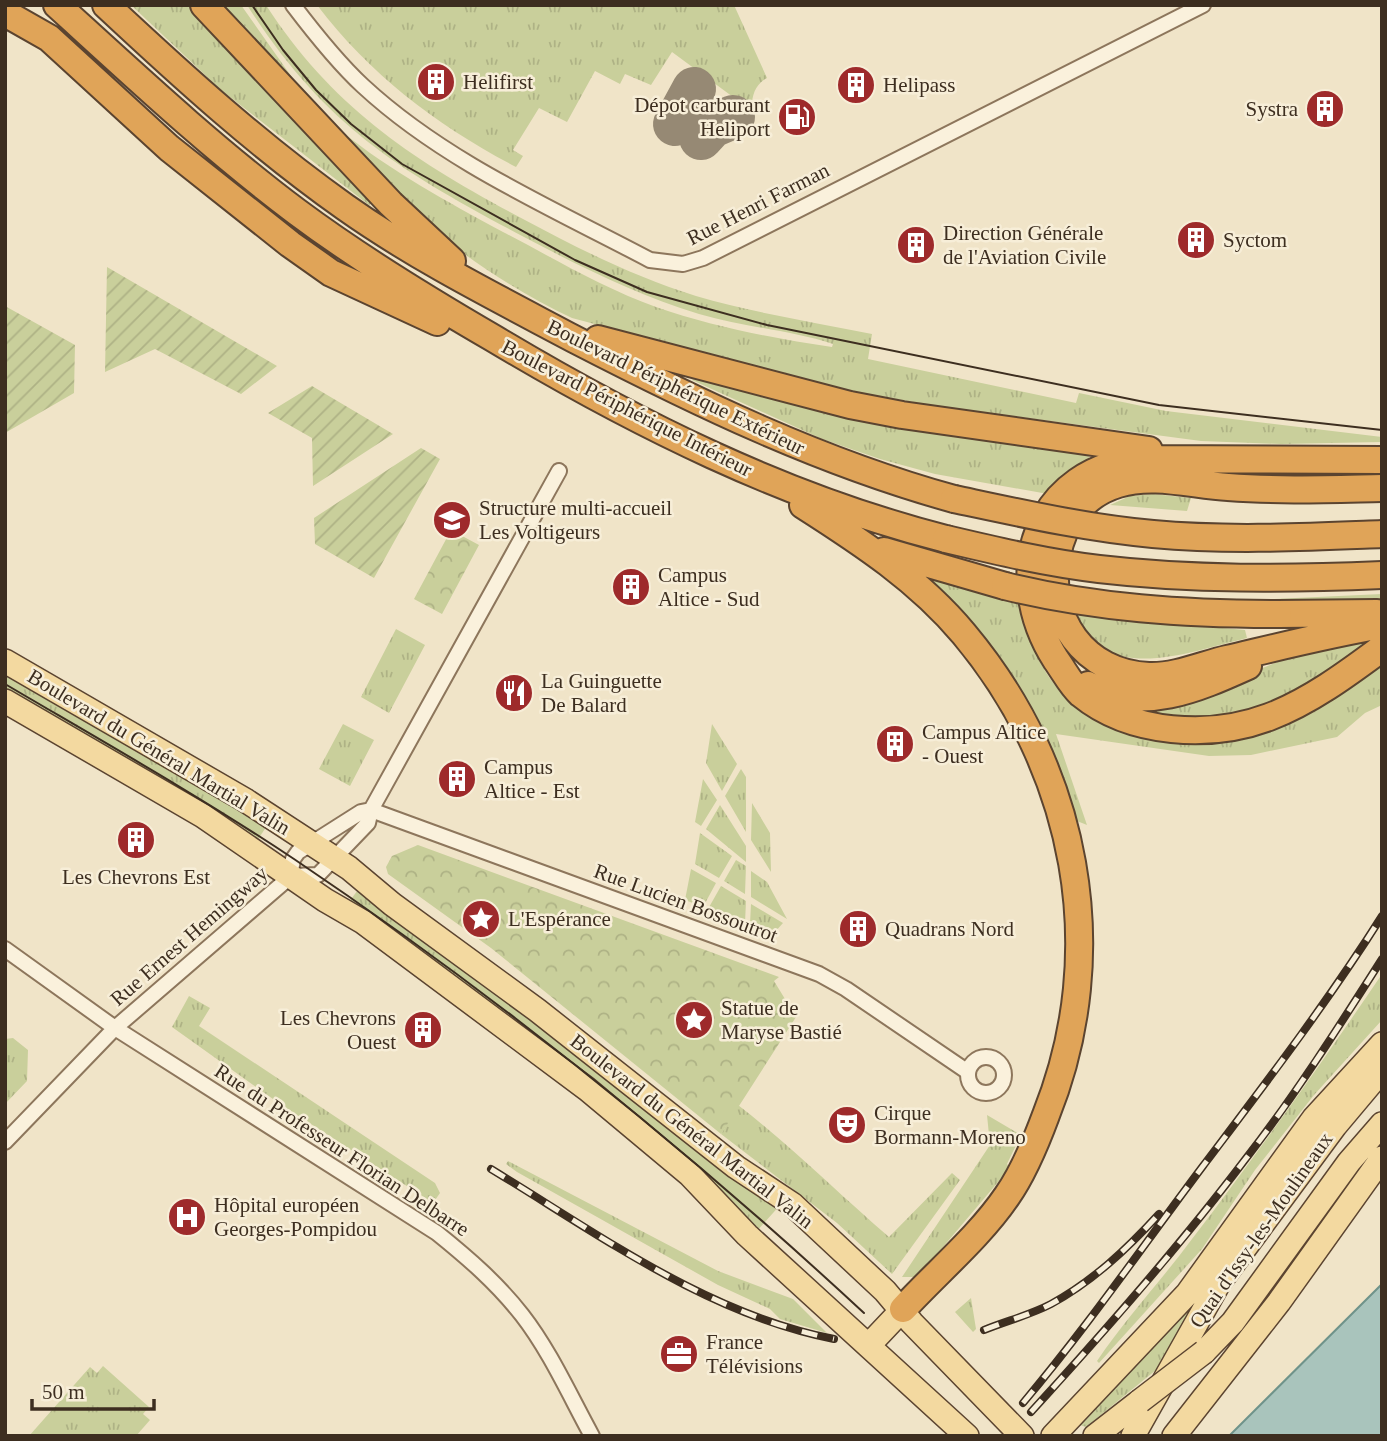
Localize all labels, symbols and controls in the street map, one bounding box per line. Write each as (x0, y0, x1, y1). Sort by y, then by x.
building icon: Helifirst (415, 61, 457, 103)
building icon: Helipass (835, 64, 877, 106)
place label: Helifirst (463, 70, 533, 94)
place label: Helipass (883, 73, 955, 97)
building icon: Systra (1304, 88, 1346, 130)
place label: Dépot carburant Heliport (634, 93, 770, 141)
fuel station icon: Dépot carburant Heliport (776, 96, 818, 138)
place label: Systra (1246, 97, 1299, 121)
street label: Rue Henri Farman (683, 158, 834, 250)
building icon: Syctom (1175, 219, 1217, 261)
place label: Direction Générale de l'Aviation Civile (943, 221, 1106, 269)
building icon: Direction Générale de l'Aviation Civile (895, 224, 937, 266)
place label: Syctom (1223, 228, 1287, 252)
street label: Boulevard Périphérique Extérieur (543, 314, 809, 460)
street label: Boulevard Périphérique Intérieur (498, 334, 756, 482)
place label: Structure multi-accueil Les Voltigeurs (479, 496, 672, 544)
school or university icon: Structure multi-accueil Les Voltigeurs (431, 499, 473, 541)
place label: Campus Altice - Sud (658, 563, 760, 611)
building icon: Campus Altice - Sud (610, 566, 652, 608)
street label: Boulevard du Général Martial Valin (24, 664, 295, 840)
place label: La Guinguette De Balard (541, 669, 662, 717)
restaurant icon: La Guinguette De Balard (493, 672, 535, 714)
place label: Campus Altice - Ouest (922, 720, 1046, 768)
building icon: Campus Altice - Ouest (874, 723, 916, 765)
place label: Campus Altice - Est (484, 755, 580, 803)
building icon: Campus Altice - Est (436, 758, 478, 800)
building icon: Les Chevrons Est (115, 819, 157, 861)
street label: Rue Lucien Bossoutrot (591, 859, 781, 947)
street label: Rue Ernest Hemingway (105, 861, 273, 1011)
place label: Les Chevrons Est (62, 865, 210, 889)
place icon: L'Espérance (460, 898, 502, 940)
place label: L'Espérance (508, 907, 611, 931)
building icon: Quadrans Nord (837, 908, 879, 950)
place label: Quadrans Nord (885, 917, 1014, 941)
place label: Statue de Maryse Bastié (721, 996, 842, 1044)
place icon: Statue de Maryse Bastié (673, 999, 715, 1041)
place label: Les Chevrons Ouest (280, 1006, 396, 1054)
building icon: Les Chevrons Ouest (402, 1009, 444, 1051)
street label: Boulevard du Général Martial Valin (566, 1029, 819, 1234)
street label: Rue du Professeur Florian Delbarre (210, 1059, 474, 1241)
place label: Cirque Bormann-Moreno (874, 1101, 1026, 1149)
theatre icon: Cirque Bormann-Moreno (826, 1104, 868, 1146)
street label: Quai d'Issy-les-Moulineaux (1184, 1127, 1338, 1332)
place label: Hôpital européen Georges-Pompidou (214, 1193, 377, 1241)
hospital icon: Hôpital européen Georges-Pompidou (166, 1196, 208, 1238)
place label: France Télévisions (706, 1330, 803, 1378)
office icon: France Télévisions (658, 1333, 700, 1375)
scale bar (32, 1368, 154, 1412)
text: 50 m (42, 1380, 85, 1404)

